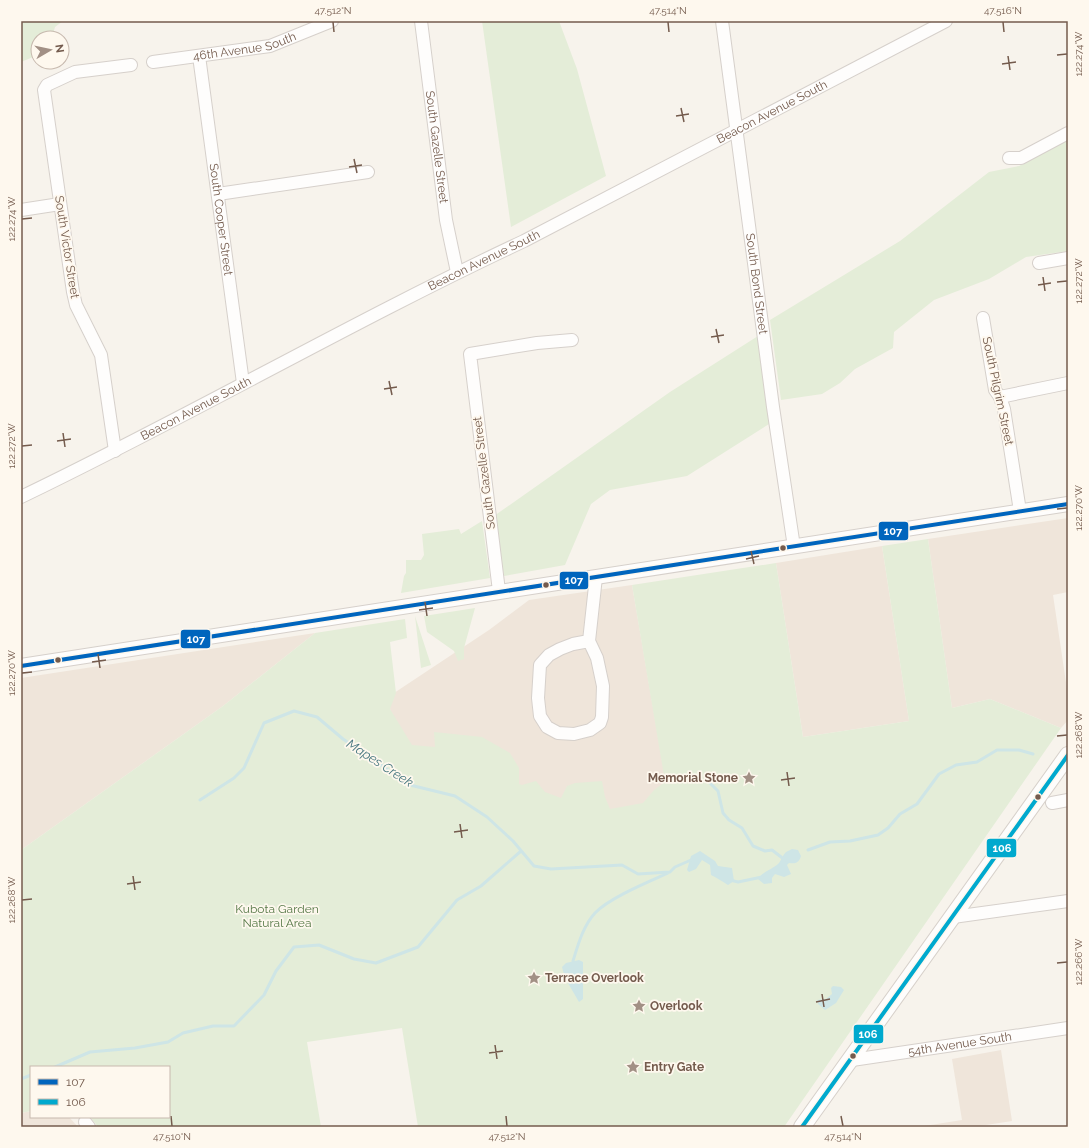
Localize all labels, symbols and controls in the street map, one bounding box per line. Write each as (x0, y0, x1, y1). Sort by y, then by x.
text: 47.512°N (314, 5, 352, 16)
text: 47.514°N (649, 5, 687, 16)
text: 47.516°N (984, 5, 1022, 16)
street label: 46th Avenue South (192, 29, 298, 63)
north arrow (30, 30, 70, 70)
text: 122.274°W (1073, 31, 1084, 77)
text: N (52, 43, 66, 54)
street label: Beacon Avenue South (714, 77, 830, 146)
street label: South Gazelle Street (423, 90, 451, 204)
street label: South Cooper Street (207, 163, 235, 276)
street label: South Victor Street (52, 195, 82, 299)
text: 122.274°W (6, 196, 17, 242)
street label: Beacon Avenue South (426, 227, 542, 294)
street label: South Bond Street (743, 232, 770, 335)
text: 122.272°W (1073, 258, 1084, 304)
street label: South Pilgrim Street (980, 335, 1016, 447)
street label: Beacon Avenue South (138, 374, 253, 443)
street label: South Gazelle Street (470, 416, 498, 530)
text: 122.272°W (6, 423, 17, 469)
text: 122.270°W (1073, 484, 1084, 531)
line badge: 107 (878, 521, 909, 541)
text: 107 (884, 525, 903, 538)
unlabelled marker (778, 543, 788, 553)
line badge: 107 (559, 571, 589, 590)
text: 107 (565, 574, 584, 587)
unlabelled marker (541, 580, 551, 590)
line badge: 107 (180, 629, 211, 649)
text: 107 (187, 633, 206, 646)
text: 122.270°W (6, 649, 17, 696)
unlabelled marker (53, 655, 63, 665)
text: 122.268°W (1073, 711, 1084, 758)
water label: Mapes Creek (344, 736, 416, 790)
place icon: Memorial Stone (741, 770, 757, 786)
place label: Memorial Stone (648, 771, 738, 785)
unlabelled marker (1033, 792, 1043, 802)
line badge: 106 (986, 838, 1017, 858)
text: 106 (993, 842, 1012, 855)
text: 122.268°W (6, 876, 17, 923)
park label: Kubota Garden Natural Area (235, 902, 319, 930)
text: 122.266°W (1073, 938, 1084, 985)
place icon: Terrace Overlook (526, 970, 542, 986)
place label: Terrace Overlook (545, 971, 644, 985)
place icon: Overlook (631, 998, 647, 1014)
place label: Overlook (650, 999, 703, 1013)
line badge: 106 (853, 1024, 884, 1044)
text: 106 (859, 1028, 878, 1041)
street label: 54th Avenue South (907, 1029, 1013, 1059)
unlabelled marker (848, 1051, 858, 1061)
place icon: Entry Gate (625, 1059, 641, 1075)
place label: Entry Gate (644, 1060, 704, 1074)
legend (30, 1066, 170, 1118)
text: 107 (66, 1075, 85, 1089)
text: 106 (66, 1095, 86, 1109)
text: 47.510°N (153, 1131, 191, 1142)
text: 47.512°N (488, 1131, 526, 1142)
text: 47.514°N (824, 1131, 862, 1142)

